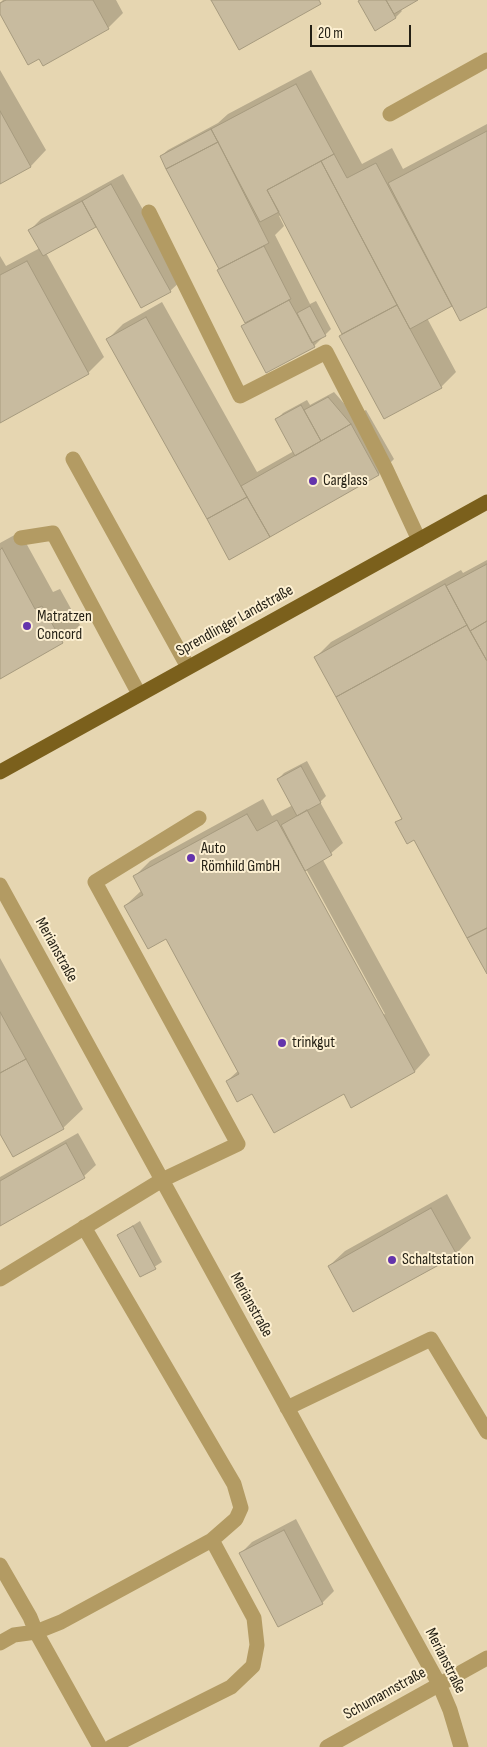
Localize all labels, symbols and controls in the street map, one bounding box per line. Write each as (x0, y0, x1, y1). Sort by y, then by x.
scale bar (312, 15, 413, 47)
text: 20 m (318, 24, 343, 43)
place label: Carglass (323, 471, 368, 491)
marker: Carglass (307, 475, 319, 487)
street label: Sprendlinger Landstraße (173, 581, 297, 661)
place label: Matratzen Concord (37, 607, 92, 645)
marker: Matratzen Concord (21, 620, 33, 632)
place label: Auto Römhild GmbH (201, 839, 280, 877)
marker: Auto Römhild GmbH (185, 852, 197, 864)
street label: Merianstraße (30, 914, 82, 986)
place label: trinkgut (292, 1033, 335, 1053)
marker: trinkgut (276, 1037, 288, 1049)
place label: Schaltstation (402, 1250, 474, 1270)
marker: Schaltstation (386, 1254, 398, 1266)
street label: Merianstraße (225, 1269, 277, 1341)
street label: Merianstraße (420, 1625, 470, 1697)
street label: Schumannstraße (340, 1664, 430, 1724)

